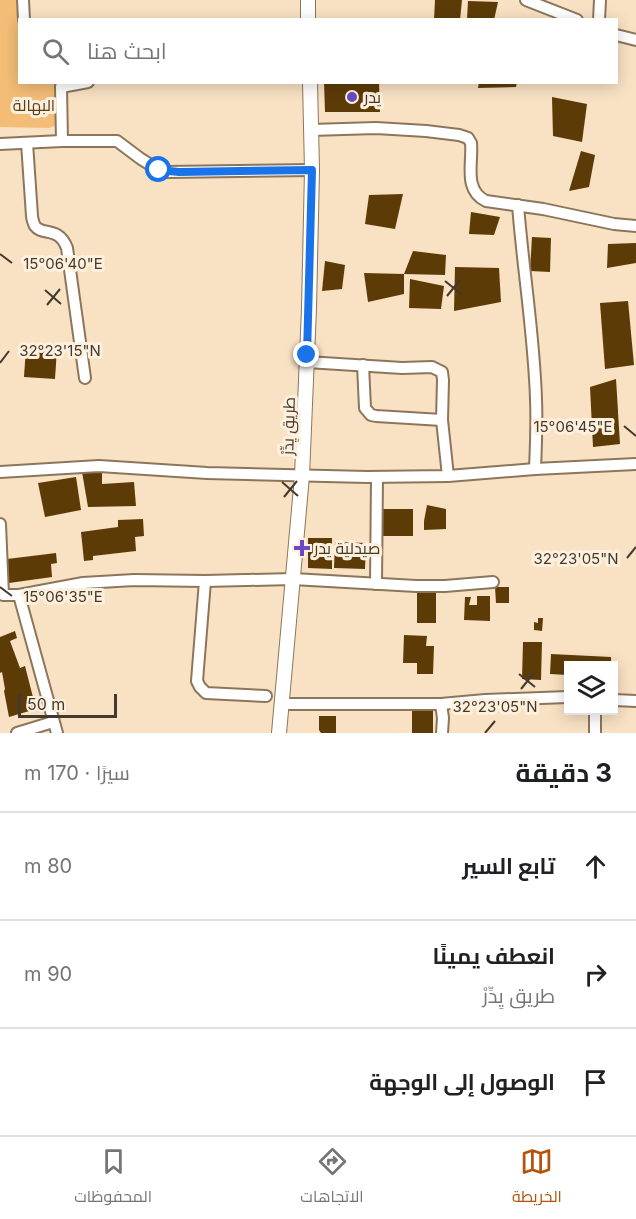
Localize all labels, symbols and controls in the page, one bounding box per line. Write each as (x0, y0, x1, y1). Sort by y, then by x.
search box (18, 18, 618, 84)
icon: search (39, 35, 72, 68)
text: ابحث هنا (87, 38, 167, 64)
place label: يدر (363, 87, 382, 107)
marker: يدر (345, 90, 359, 104)
park label: البهالة (13, 95, 55, 116)
route start (145, 156, 171, 182)
text: 15°06'40"E (23, 254, 103, 273)
text: 32°23'15"N (19, 341, 101, 360)
route end (293, 341, 319, 367)
street label: طريق يِدِّرْ (277, 397, 300, 456)
text: 15°06'45"E (533, 417, 613, 436)
place label: صيدلية يدر (313, 538, 380, 558)
marker: صيدلية يدر (295, 541, 309, 555)
text: 32°23'05"N (533, 549, 619, 568)
text: 15°06'35"E (23, 587, 103, 606)
map controls (564, 661, 618, 715)
button: layers (564, 661, 618, 715)
scale bar (18, 691, 117, 718)
text: 50 m (27, 694, 65, 714)
text: 32°23'05"N (452, 697, 538, 716)
text: 3 دقيقة (516, 757, 612, 788)
text: سيرًا · 170 m (24, 761, 130, 785)
icon: ahead (579, 850, 612, 883)
text: تابع السير (462, 853, 555, 879)
text: 80 m (24, 854, 72, 878)
text: انعطف يمينًا (433, 943, 555, 969)
icon: right (579, 958, 612, 991)
text: 90 m (24, 962, 72, 986)
text: طريق يِدِّرْ (482, 984, 555, 1008)
icon: arrive (579, 1066, 612, 1099)
text: الوصول إلى الوجهة (369, 1069, 555, 1095)
tab: المحفوظات (74, 1145, 152, 1211)
tab: الاتجاهات (300, 1145, 364, 1211)
tab: الخريطة (512, 1145, 562, 1211)

